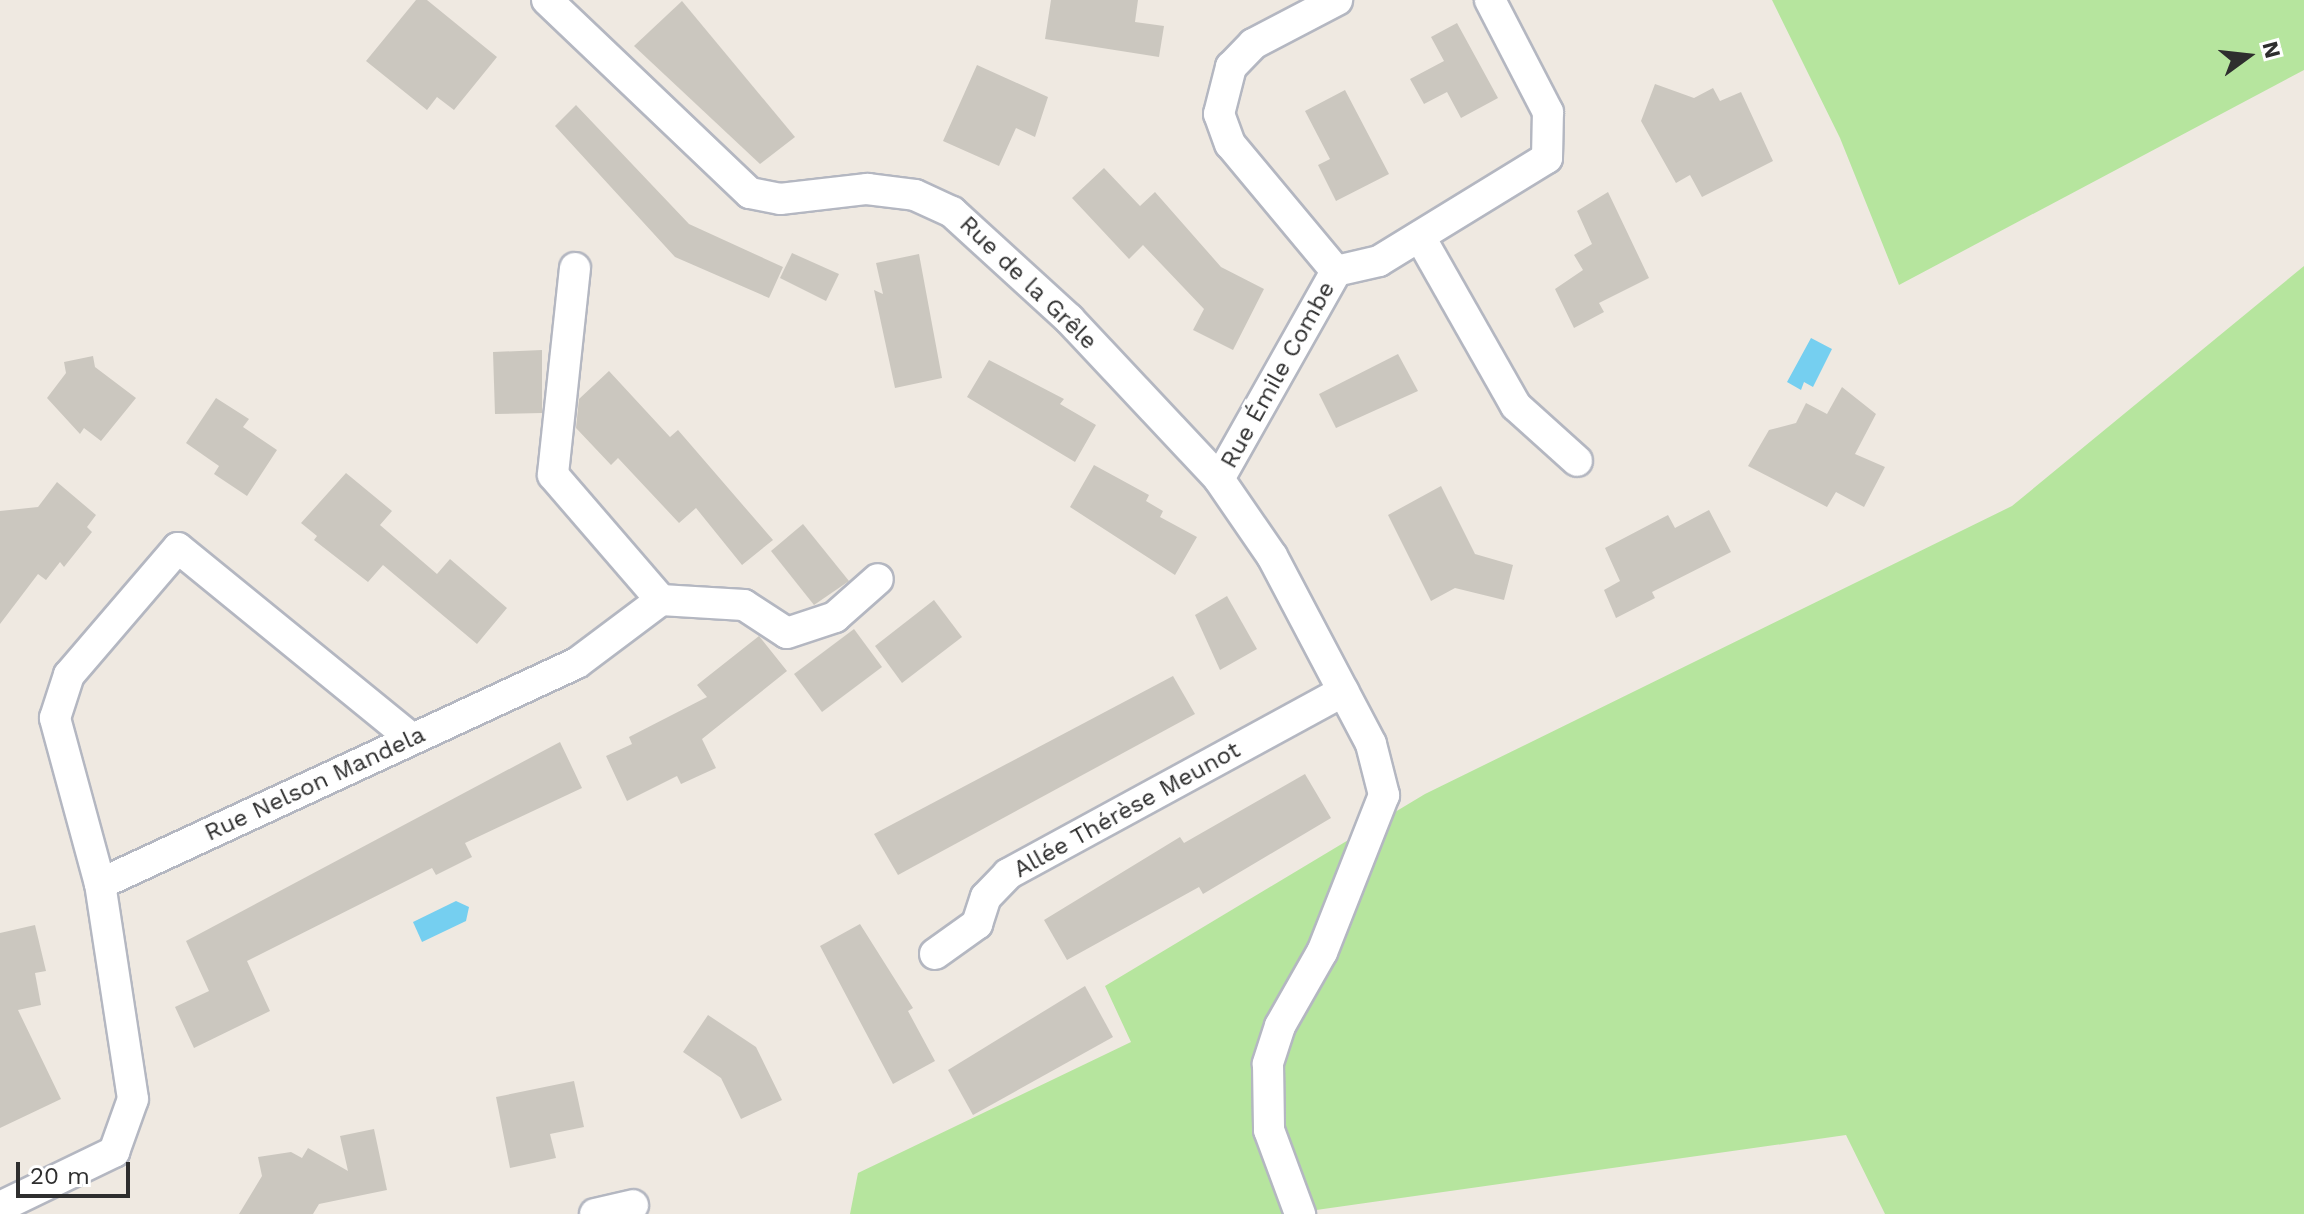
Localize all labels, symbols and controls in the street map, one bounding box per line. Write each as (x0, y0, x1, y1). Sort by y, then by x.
north arrow (2208, 16, 2288, 96)
text: N (2257, 39, 2286, 61)
street label: Rue de la Grêle (953, 210, 1103, 356)
street label: Rue Émile Combe (1215, 277, 1341, 473)
street label: Rue Nelson Mandela (200, 720, 430, 848)
street label: Allée Thérèse Meunot (1008, 736, 1246, 884)
scale bar (20, 1146, 134, 1196)
text: 20 m (30, 1162, 90, 1190)

